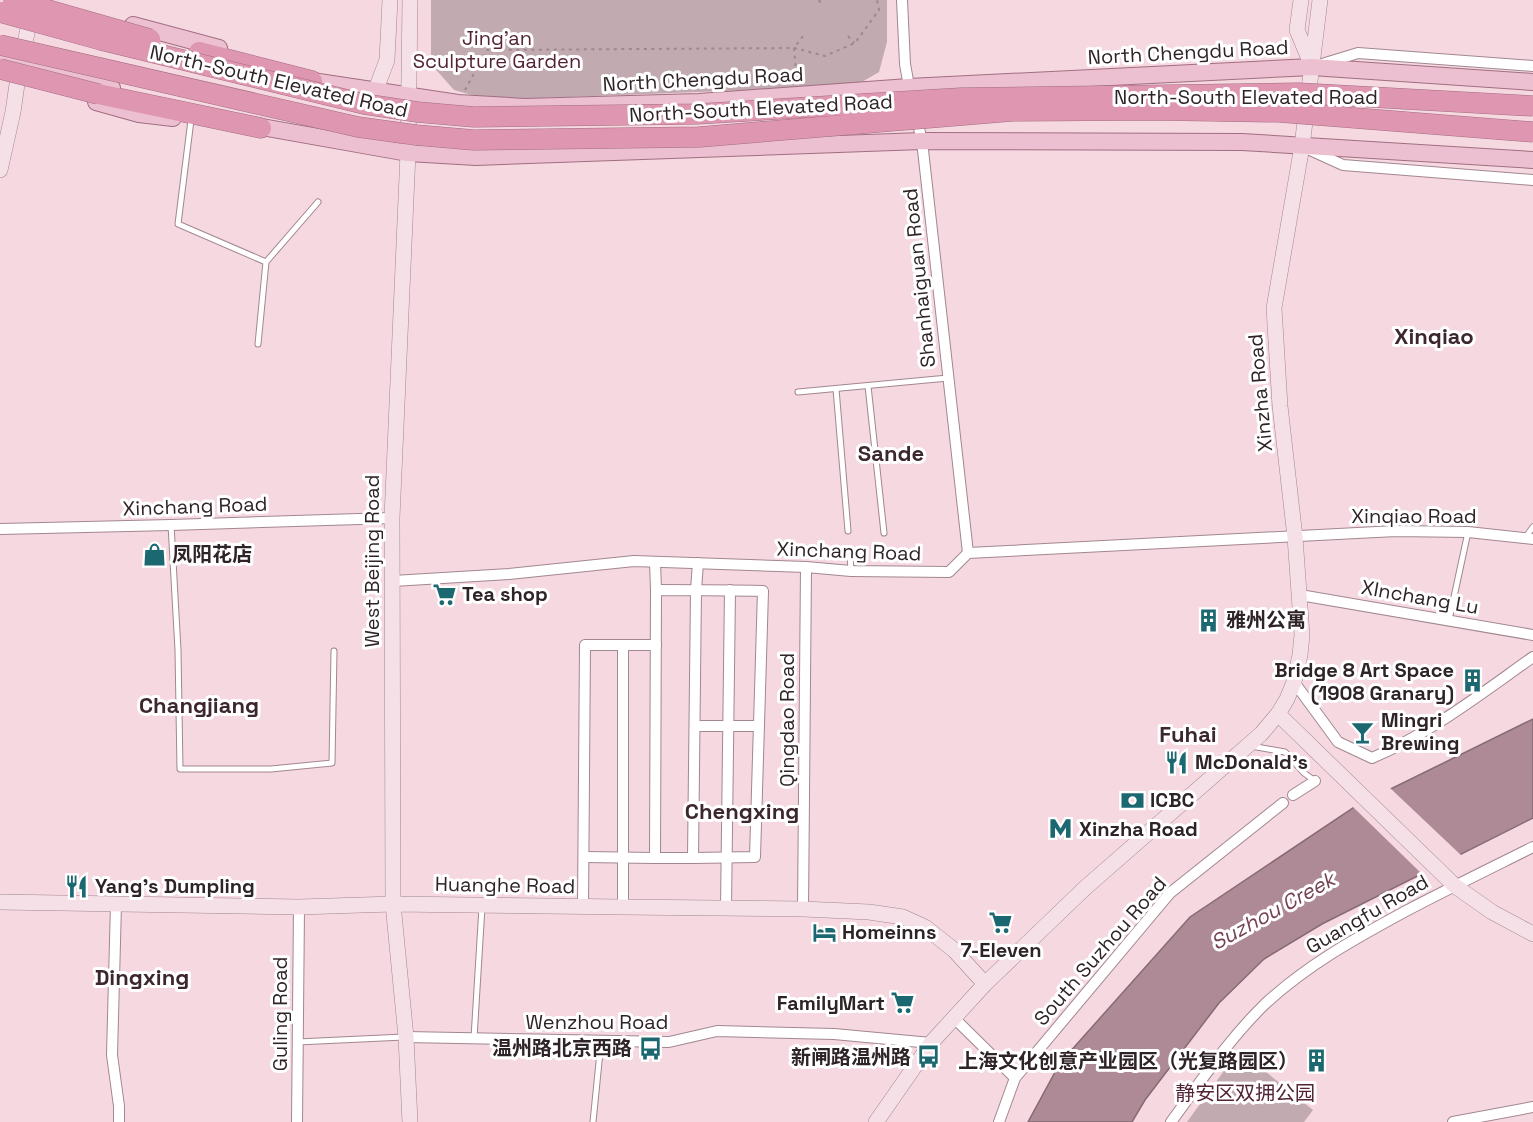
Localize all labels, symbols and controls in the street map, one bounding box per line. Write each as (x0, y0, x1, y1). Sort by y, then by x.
park label: Jing'an Sculpture Garden (413, 25, 581, 74)
street label: North Chengdu Road (1087, 34, 1289, 70)
street label: North-South Elevated Road (147, 39, 411, 123)
street label: North Chengdu Road (602, 61, 804, 97)
street label: North-South Elevated Road (1114, 84, 1378, 110)
street label: North-South Elevated Road (629, 88, 893, 128)
street label: Shanhaiguan Road (897, 187, 941, 369)
district label: Xinqiao (1394, 322, 1474, 350)
street label: Xinzha Road (1242, 333, 1278, 453)
district label: Sande (858, 439, 924, 467)
street label: West Beijing Road (359, 475, 385, 647)
street label: Xinchang Road (122, 490, 268, 522)
street label: Xinqiao Road (1351, 503, 1477, 529)
street label: Xinchang Road (776, 535, 922, 567)
shop icon: 凤阳花店 (141, 541, 167, 567)
place label: 凤阳花店 (172, 541, 252, 567)
street label: XInchang Lu (1359, 574, 1481, 620)
supermarket icon: Tea shop (431, 581, 457, 607)
place label: Tea shop (462, 581, 548, 607)
building icon: 雅州公寓 (1195, 607, 1221, 633)
place label: 雅州公寓 (1226, 607, 1306, 633)
street label: Qingdao Road (774, 653, 800, 787)
place label: Bridge 8 Art Space (1908 Granary) (1274, 657, 1454, 706)
building icon: Bridge 8 Art Space (1908 Granary) (1459, 668, 1485, 694)
district label: Changjiang (139, 691, 259, 719)
place label: Mingri Brewing (1381, 707, 1459, 756)
bar icon: Mingri Brewing (1350, 719, 1376, 745)
district label: Fuhai (1159, 720, 1217, 748)
restaurant icon: McDonald's (1164, 749, 1190, 775)
place label: McDonald's (1195, 749, 1308, 775)
bank icon: ICBC (1119, 787, 1145, 813)
place label: ICBC (1150, 787, 1194, 813)
district label: Chengxing (685, 797, 799, 825)
metro station icon: Xinzha Road (1048, 816, 1074, 842)
place label: Xinzha Road (1079, 816, 1198, 842)
water label: Suzhou Creek (1206, 864, 1342, 956)
street label: Guangfu Road (1301, 868, 1433, 960)
street label: Huanghe Road (435, 871, 575, 899)
street label: South Suzhou Road (1028, 871, 1172, 1031)
restaurant icon: Yang's Dumpling (64, 873, 90, 899)
place label: Yang's Dumpling (95, 873, 255, 899)
supermarket icon: 7-Eleven (988, 909, 1014, 935)
hotel icon: Homeinns (811, 919, 837, 945)
place label: Homeinns (842, 919, 936, 945)
place label: 7-Eleven (960, 937, 1042, 963)
street label: Guling Road (267, 957, 293, 1071)
district label: Dingxing (95, 963, 189, 991)
place label: FamilyMart (777, 990, 885, 1016)
supermarket icon: FamilyMart (890, 990, 916, 1016)
street label: Wenzhou Road (526, 1009, 668, 1035)
place label: 温州路北京西路 (492, 1035, 632, 1061)
bus stop icon: 温州路北京西路 (637, 1035, 663, 1061)
place label: 新闸路温州路 (791, 1044, 911, 1070)
bus stop icon: 新闸路温州路 (916, 1044, 942, 1070)
place label: 上海文化创意产业园区（光复路园区） (958, 1048, 1298, 1074)
building icon: 上海文化创意产业园区（光复路园区） (1303, 1048, 1329, 1074)
park label: 静安区双拥公园 (1175, 1080, 1315, 1106)

